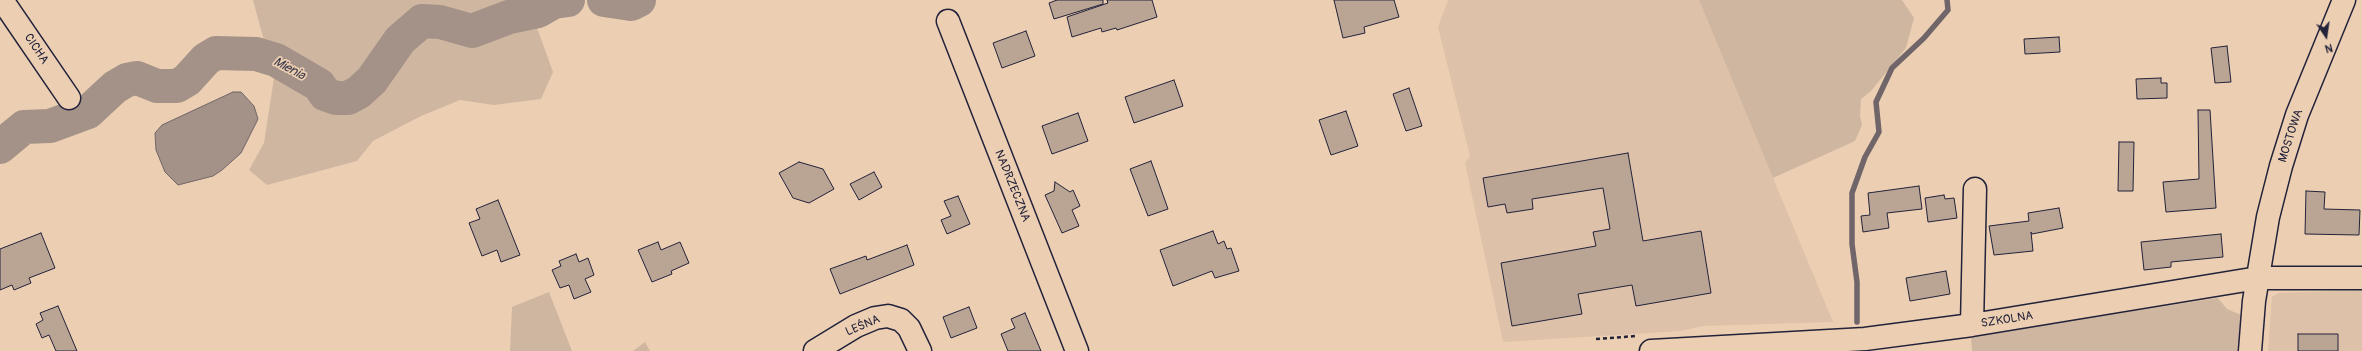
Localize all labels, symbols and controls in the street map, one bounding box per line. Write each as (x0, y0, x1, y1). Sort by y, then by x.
north arrow (2306, 16, 2346, 56)
street label: CICHA (21, 31, 51, 67)
text: N (2324, 41, 2334, 55)
water label: Mienia (271, 54, 307, 84)
street label: MOSTOWA (2276, 108, 2306, 164)
street label: NADRZECZNA (991, 148, 1033, 224)
street label: SZKOLNA (1980, 309, 2034, 331)
street label: LEŚNA (844, 312, 882, 340)

